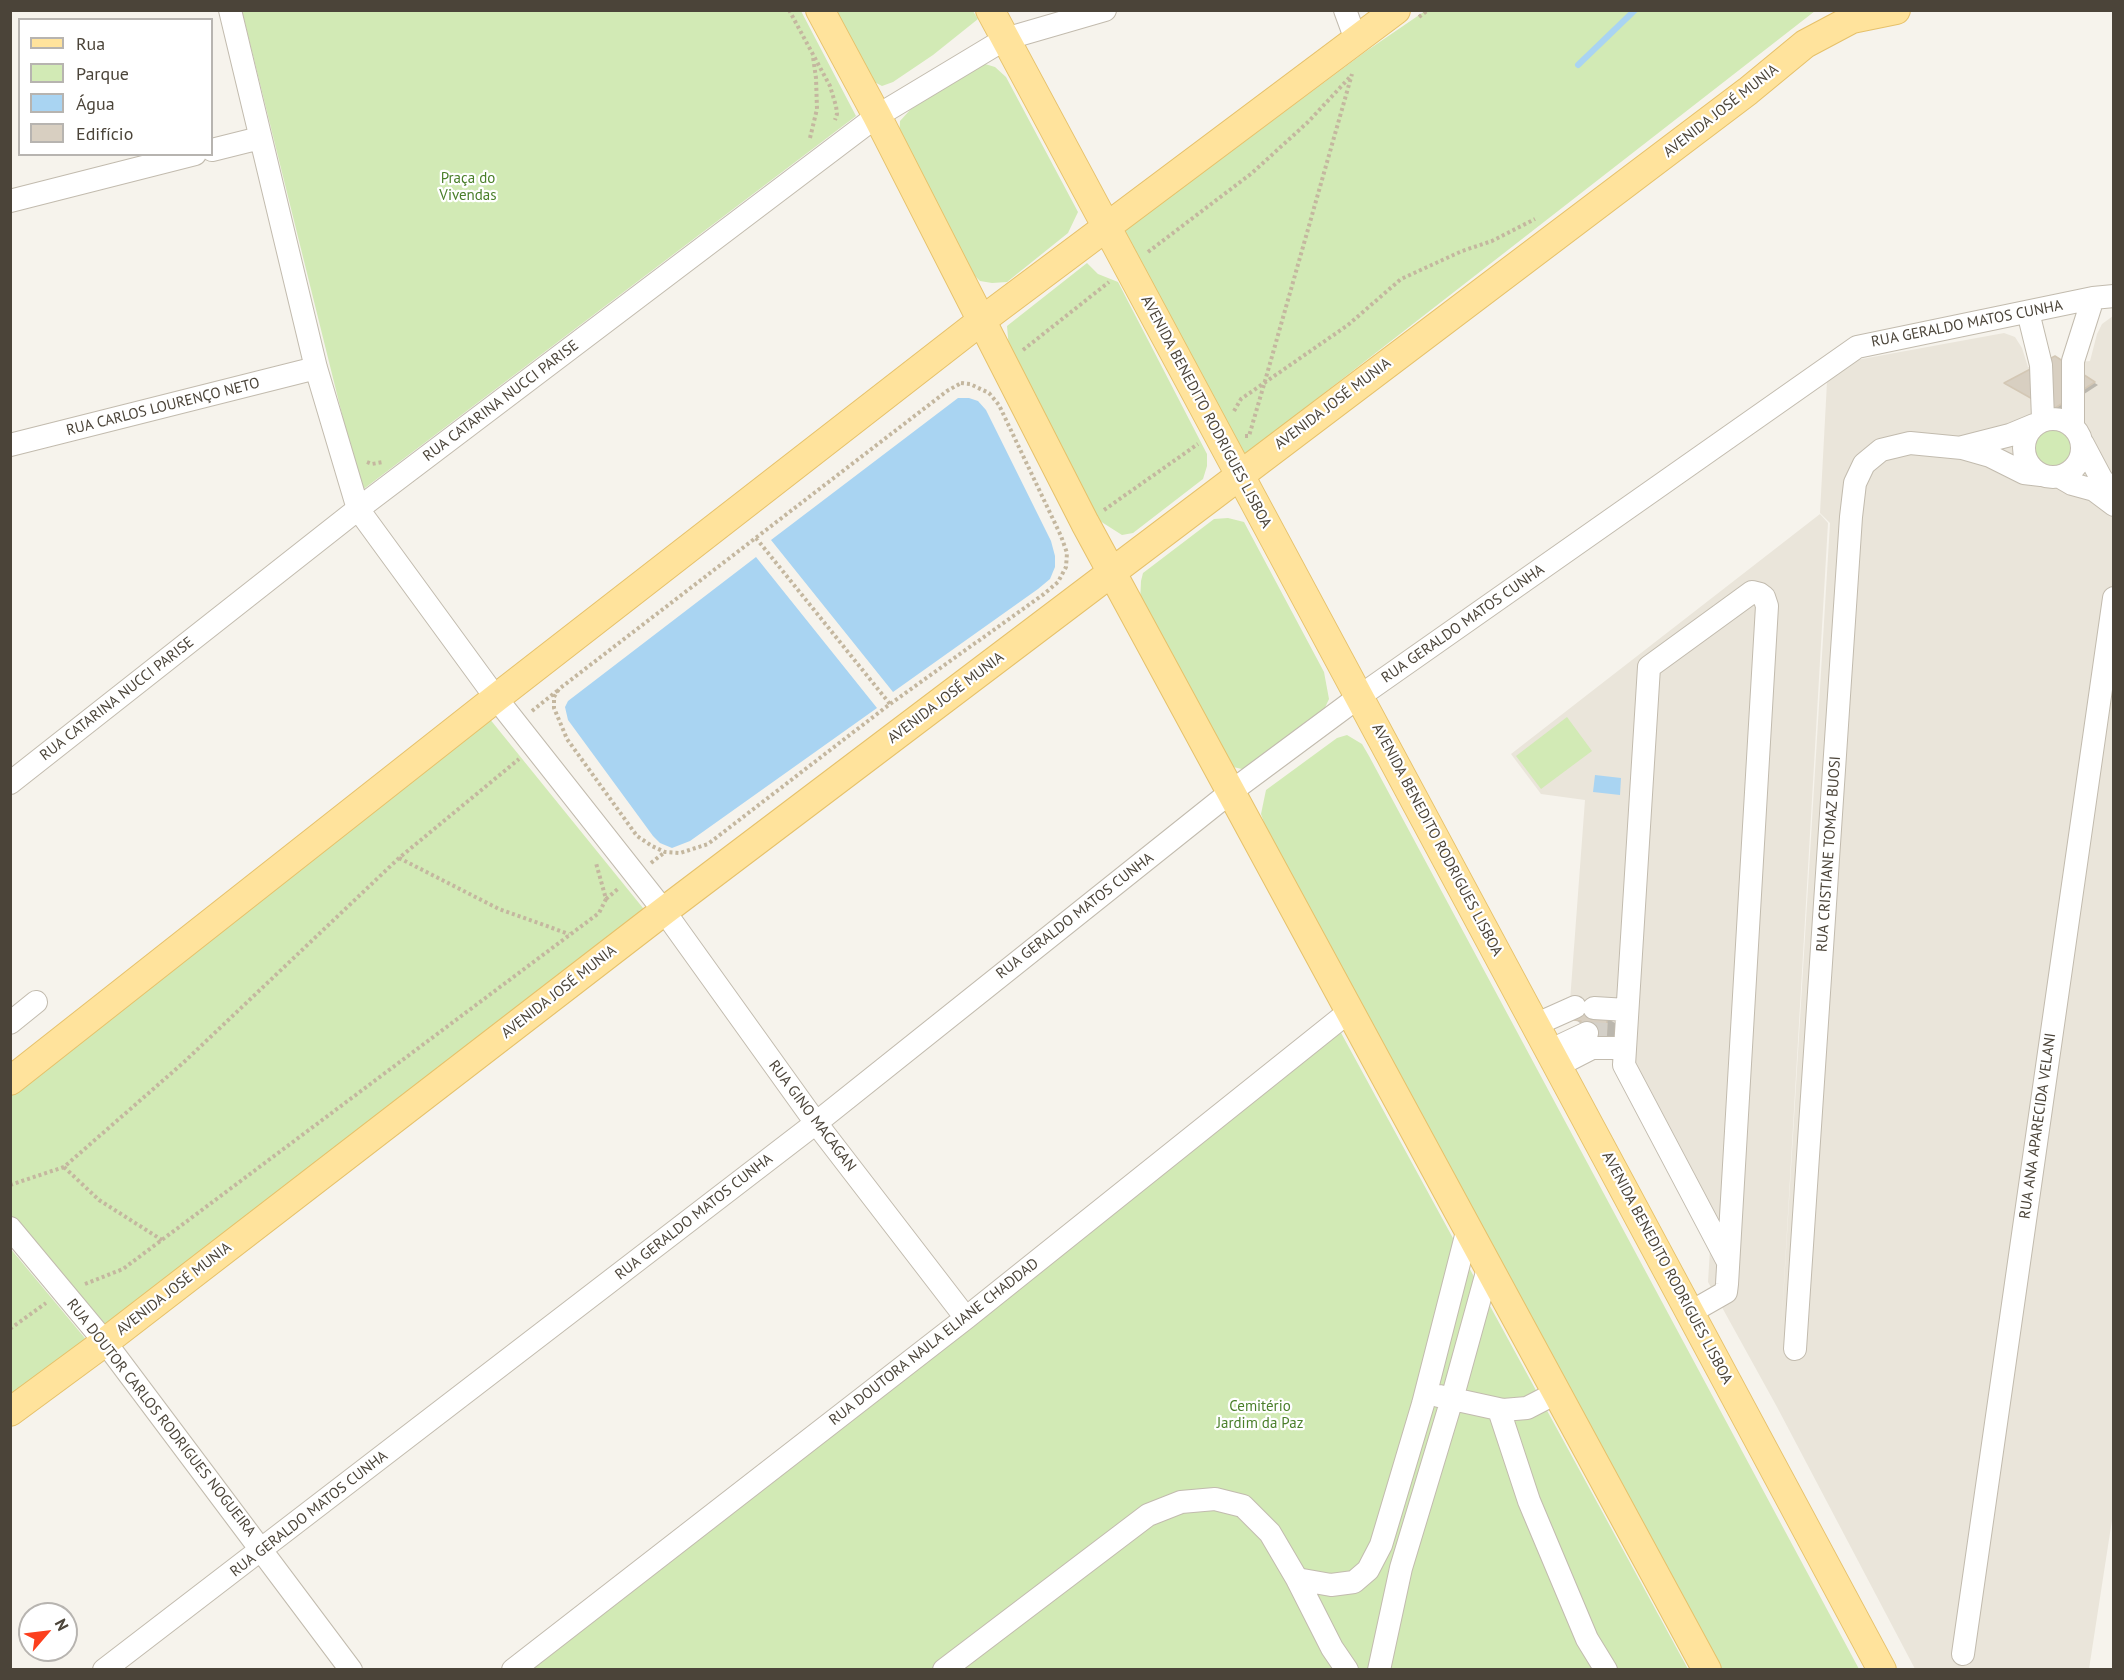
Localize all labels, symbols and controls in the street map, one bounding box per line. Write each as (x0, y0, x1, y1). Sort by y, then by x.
legend (18, 18, 213, 156)
text: Rua (76, 32, 105, 55)
street label: AVENIDA JOSÉ MUNIA (1660, 61, 1782, 161)
text: Parque (76, 62, 129, 85)
text: Água (76, 92, 115, 115)
text: Edifício (76, 122, 133, 145)
park label: Praça do Vivendas (439, 170, 497, 205)
street label: AVENIDA BENEDITO RODRIGUES LISBOA (1137, 293, 1275, 531)
street label: RUA GERALDO MATOS CUNHA (1870, 297, 2064, 351)
street label: RUA CATARINA NUCCI PARISE (420, 337, 582, 465)
street label: AVENIDA JOSÉ MUNIA (1271, 354, 1395, 454)
street label: RUA CARLOS LOURENÇO NETO (64, 374, 262, 440)
street label: RUA GERALDO MATOS CUNHA (1378, 561, 1548, 687)
street label: RUA CATARINA NUCCI PARISE (37, 633, 197, 765)
street label: AVENIDA JOSÉ MUNIA (884, 648, 1008, 748)
street label: AVENIDA BENEDITO RODRIGUES LISBOA (1368, 721, 1506, 959)
street label: RUA CRISTIANE TOMAZ BUOSI (1813, 755, 1845, 953)
street label: RUA GERALDO MATOS CUNHA (993, 849, 1157, 983)
street label: AVENIDA JOSÉ MUNIA (498, 942, 620, 1042)
street label: RUA ANA APARECIDA VELANI (2016, 1032, 2060, 1220)
street label: RUA GINO MACAGAN (764, 1057, 860, 1175)
street label: AVENIDA BENEDITO RODRIGUES LISBOA (1598, 1149, 1736, 1387)
street label: RUA GERALDO MATOS CUNHA (612, 1150, 776, 1284)
street label: AVENIDA JOSÉ MUNIA (113, 1239, 235, 1339)
street label: RUA DOUTORA NAJLA ELIANE CHADDAD (826, 1255, 1042, 1429)
street label: RUA DOUTOR CARLOS RODRIGUES NOGUEIRA (63, 1296, 259, 1540)
park label: Cemitério Jardim da Paz (1217, 1398, 1303, 1433)
street label: RUA GERALDO MATOS CUNHA (227, 1447, 391, 1581)
north arrow (18, 1602, 78, 1662)
text: N (51, 1615, 73, 1634)

